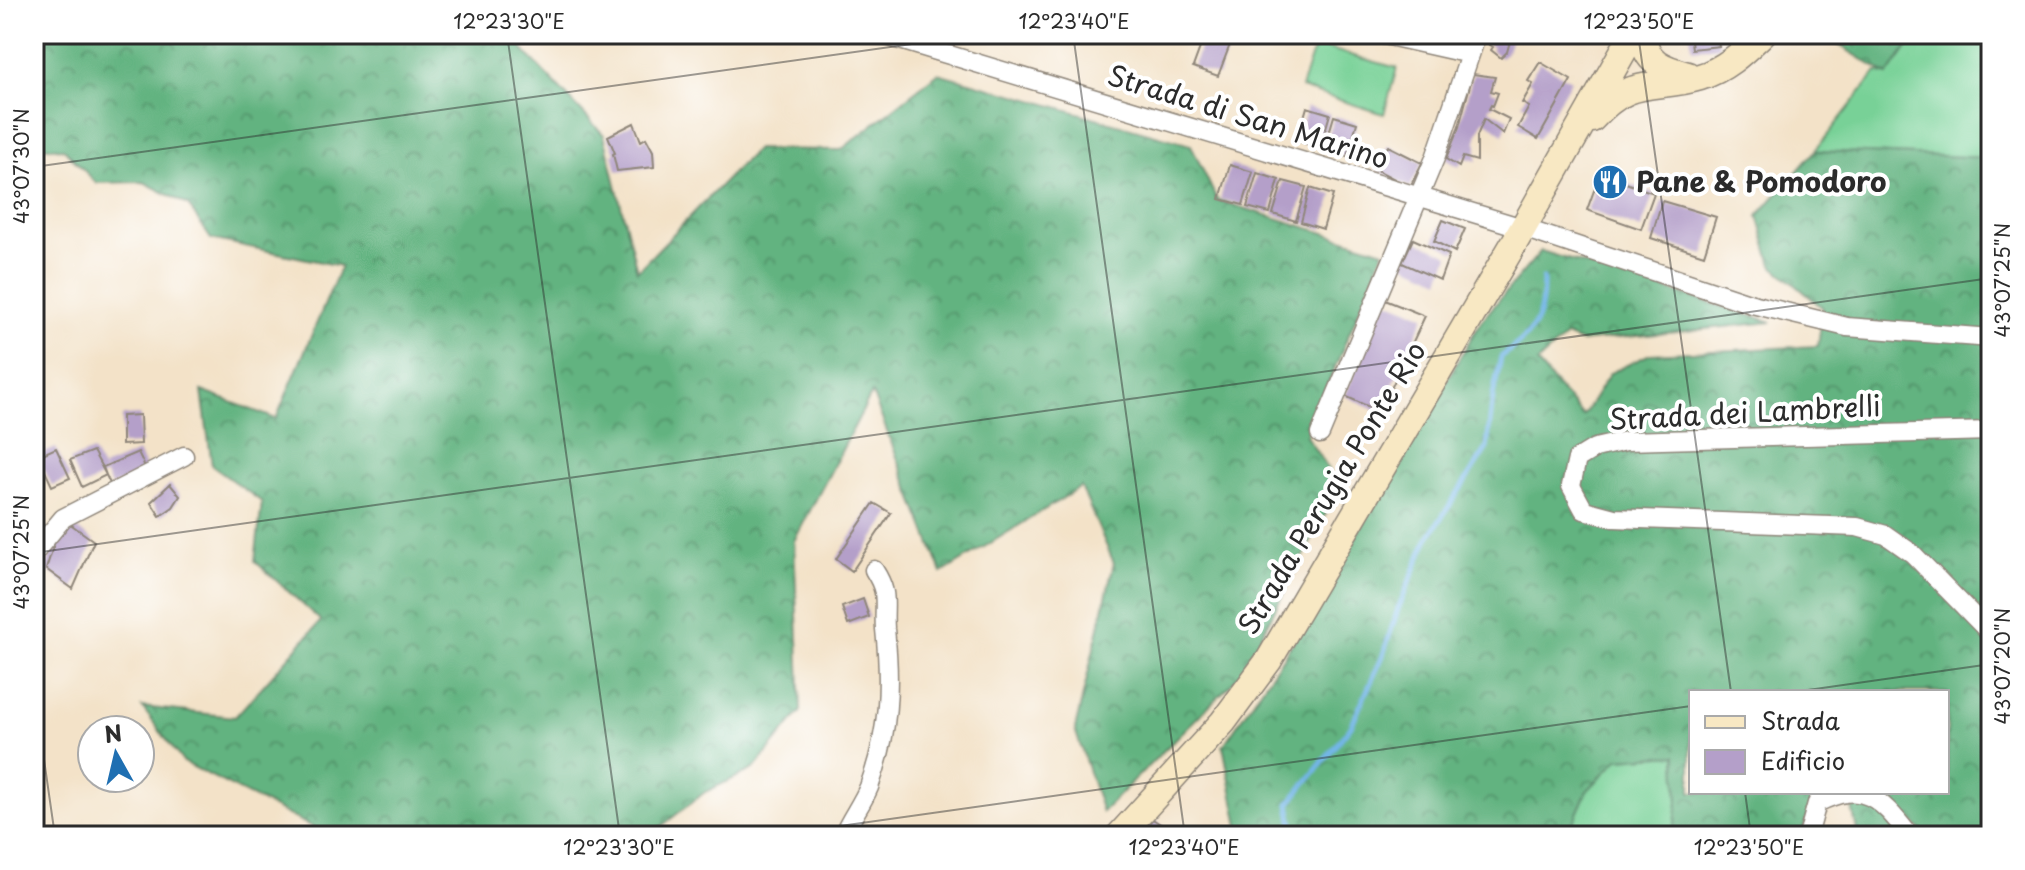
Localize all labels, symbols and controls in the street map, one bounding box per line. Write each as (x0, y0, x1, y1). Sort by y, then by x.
text: 12°23'30"E (453, 6, 565, 36)
text: 12°23'40"E (1018, 6, 1130, 36)
text: 12°23'50"E (1584, 6, 1694, 36)
street label: Strada di San Marino (1103, 52, 1394, 179)
text: 43°07'30"N (6, 108, 36, 224)
place label: Pane & Pomodoro (1636, 159, 1886, 202)
restaurant icon: Pane & Pomodoro (1591, 163, 1629, 201)
text: 43°07'25"N (1987, 223, 2017, 337)
street label: Strada Perugia Ponte Rio (1226, 332, 1436, 642)
street label: Strada dei Lambrelli (1608, 383, 1882, 440)
text: 43°07'25"N (6, 495, 36, 609)
text: 43°07'20"N (1987, 608, 2017, 724)
legend (1689, 690, 1949, 794)
text: Strada (1761, 702, 1840, 738)
north arrow (76, 714, 156, 794)
text: N (102, 715, 124, 750)
text: Edificio (1761, 742, 1845, 778)
text: 12°23'30"E (563, 832, 675, 862)
text: 12°23'40"E (1128, 832, 1240, 862)
text: 12°23'50"E (1694, 832, 1804, 862)

